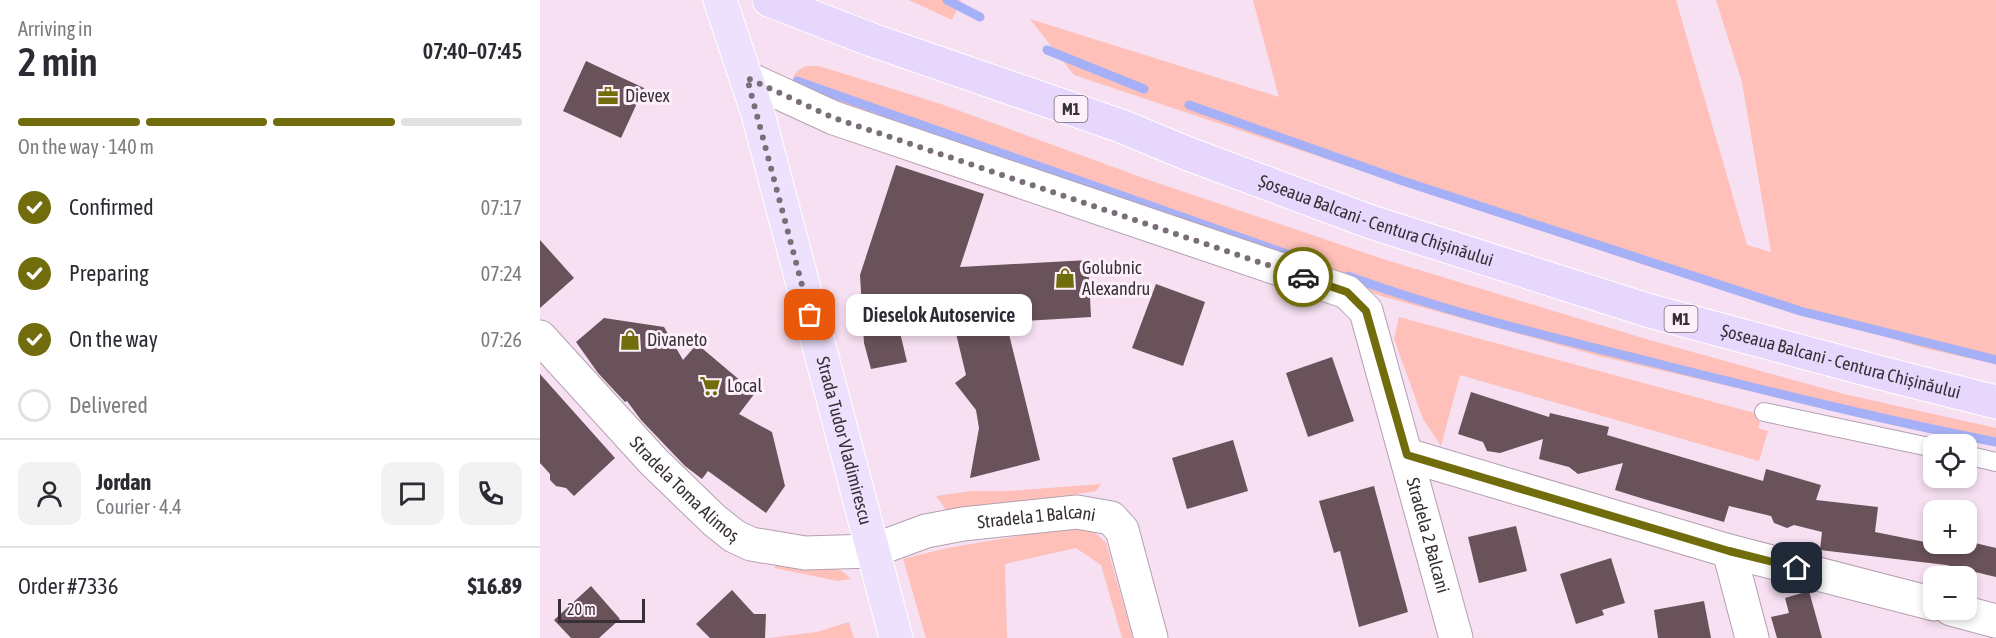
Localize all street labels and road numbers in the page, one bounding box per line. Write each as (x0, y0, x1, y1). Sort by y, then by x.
road number: M1 (1054, 96, 1088, 122)
street label: Șoseaua Balcani - Centura Chișinăului (1256, 170, 1496, 270)
road number: M1 (1664, 306, 1698, 332)
street label: Șoseaua Balcani - Centura Chișinăului (1719, 320, 1963, 403)
street label: Strada Tudor Vladimirescu (812, 354, 877, 527)
street label: Stradela Toma Alimoș (626, 432, 742, 546)
street label: Stradela 2 Balcani (1402, 475, 1454, 595)
street label: Stradela 1 Balcani (976, 501, 1097, 532)

